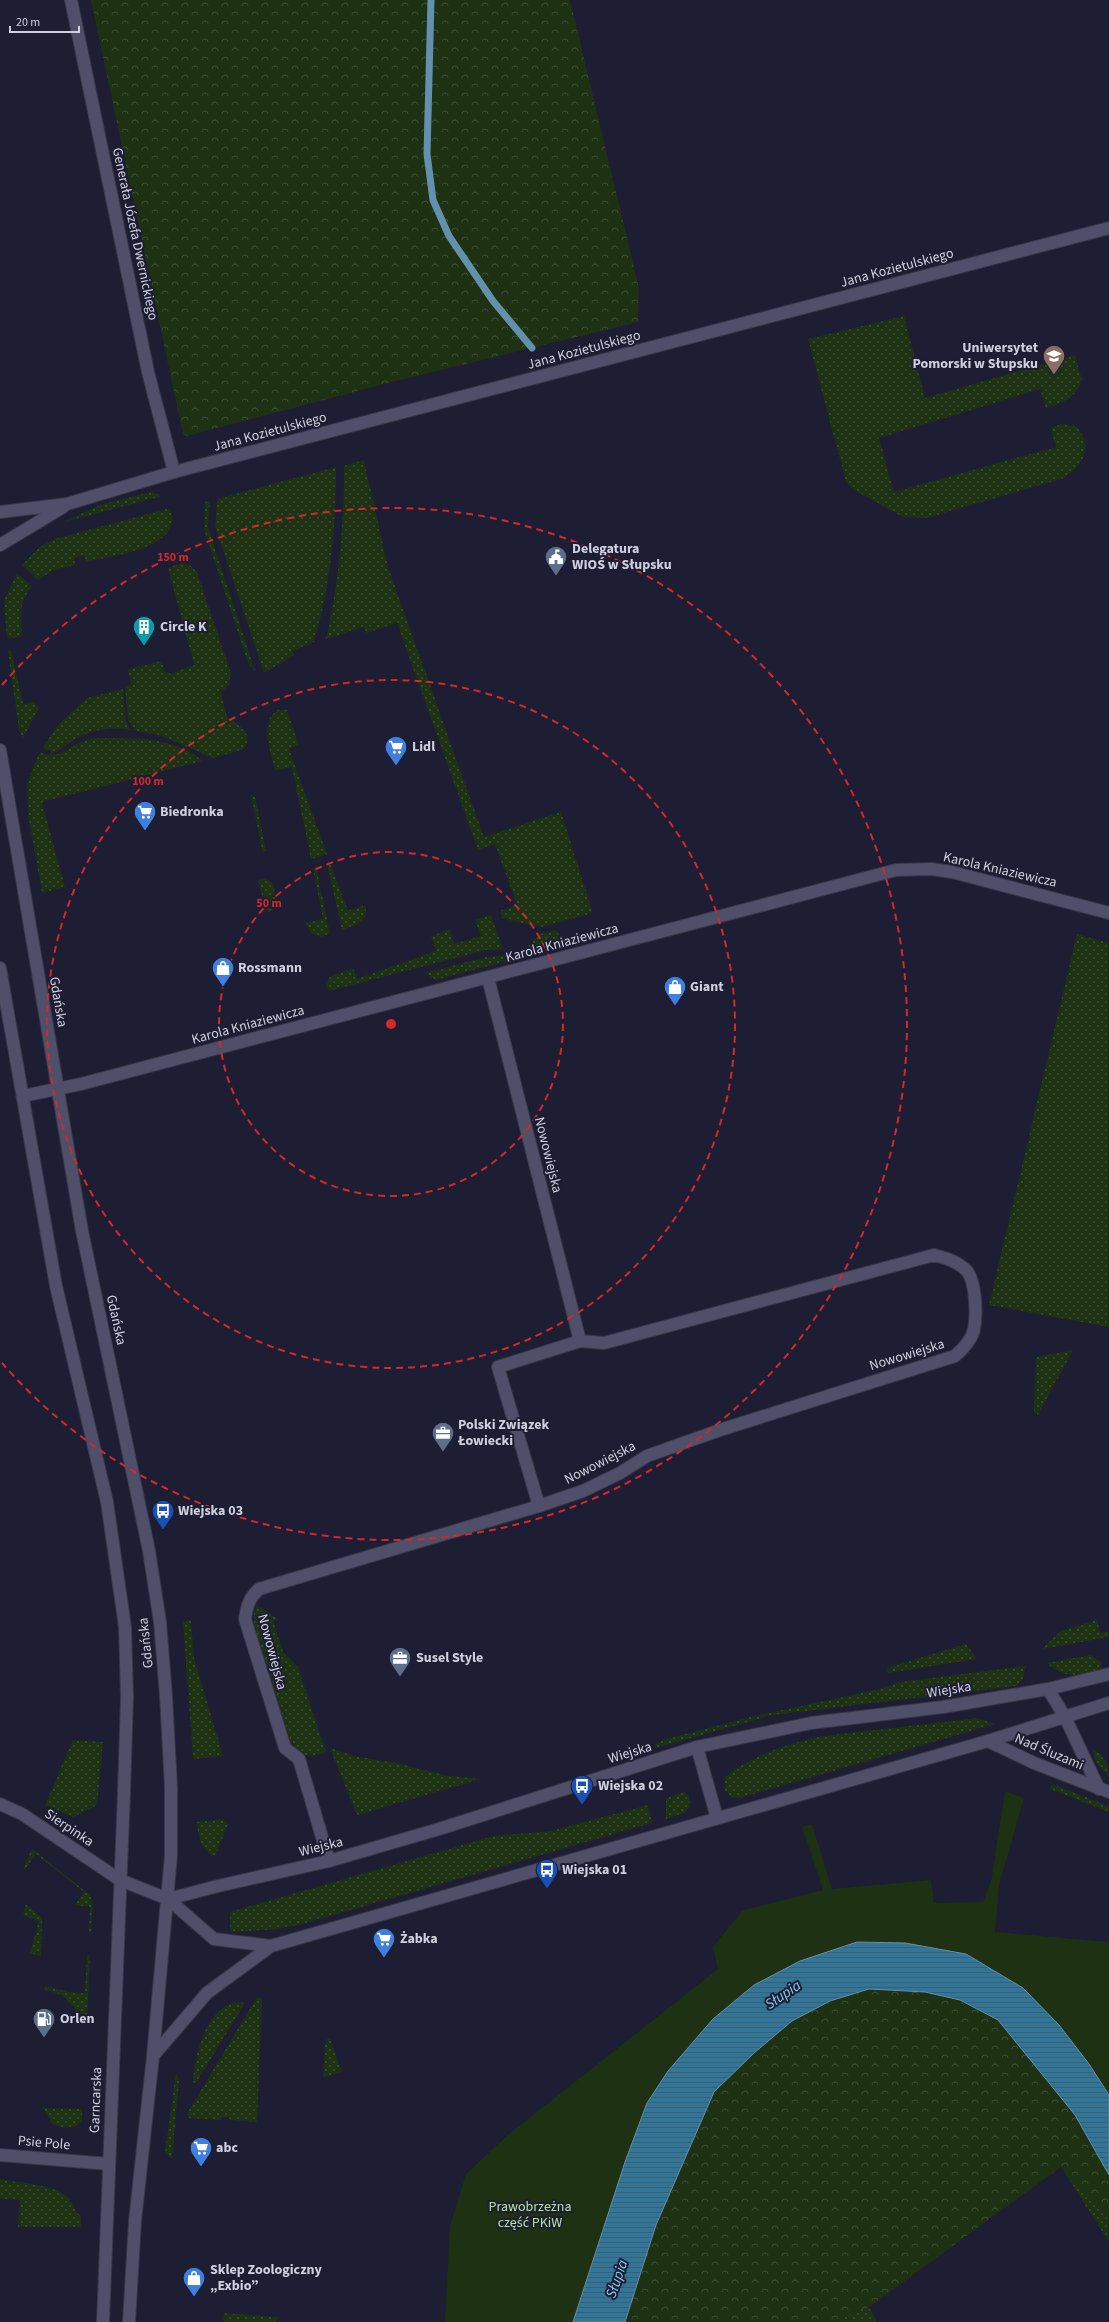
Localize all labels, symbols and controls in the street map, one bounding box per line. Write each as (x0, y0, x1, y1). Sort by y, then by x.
scale bar (10, 8, 79, 34)
text: 20 m (16, 14, 40, 31)
street label: Generała Józefa Dwernickiego (107, 146, 163, 322)
street label: Jana Kozietulskiego (838, 243, 956, 293)
street label: Jana Kozietulskiego (525, 325, 643, 375)
place label: Uniwersytet Pomorski w Słupsku (912, 338, 1039, 374)
school or university icon: Uniwersytet Pomorski w Słupsku (1041, 343, 1067, 376)
street label: Jana Kozietulskiego (211, 407, 329, 457)
place label: Delegatura WIOŚ w Słupsku (572, 539, 672, 575)
public building icon: Delegatura WIOŚ w Słupsku (543, 544, 569, 577)
text: 150 m (157, 549, 189, 566)
building icon: Circle K (131, 614, 157, 647)
place label: Circle K (160, 617, 207, 637)
supermarket icon: Lidl (383, 734, 409, 767)
place label: Lidl (412, 737, 435, 757)
text: 100 m (132, 773, 164, 790)
supermarket icon: Biedronka (132, 799, 158, 832)
place label: Biedronka (160, 802, 224, 822)
street label: Karola Kniaziewicza (941, 847, 1059, 893)
text: 50 m (256, 895, 282, 912)
street label: Karola Kniaziewicza (503, 918, 621, 968)
shop icon: Rossmann (210, 955, 236, 988)
place label: Rossmann (238, 958, 302, 978)
shop icon: Giant (662, 974, 688, 1007)
street label: Gdańska (44, 975, 72, 1029)
place label: Giant (690, 977, 724, 997)
street label: Karola Kniaziewicza (189, 1000, 307, 1050)
centre of rings (384, 1017, 398, 1031)
street label: Nowowiejska (529, 1115, 567, 1195)
street label: Gdańska (101, 1293, 131, 1347)
street label: Nowowiejska (867, 1334, 947, 1376)
place label: Polski Związek Łowiecki (457, 1415, 549, 1451)
office icon: Polski Związek Łowiecki (430, 1420, 456, 1453)
street label: Nowowiejska (561, 1436, 639, 1490)
bus stop icon: Wiejska 03 (150, 1498, 176, 1531)
place label: Wiejska 03 (178, 1501, 243, 1521)
street label: Nowowiejska (252, 1612, 292, 1692)
street label: Gdańska (133, 1617, 159, 1669)
office icon: Susel Style (387, 1645, 413, 1678)
place label: Susel Style (416, 1648, 483, 1668)
street label: Wiejska (925, 1677, 973, 1703)
street label: Nad Śluzami (1011, 1729, 1087, 1775)
street label: Wiejska (606, 1737, 654, 1769)
bus stop icon: Wiejska 02 (569, 1773, 595, 1806)
place label: Wiejska 02 (598, 1776, 663, 1796)
street label: Sierpinka (40, 1804, 98, 1852)
street label: Wiejska (297, 1832, 345, 1862)
bus stop icon: Wiejska 01 (534, 1857, 560, 1890)
place label: Wiejska 01 (562, 1860, 627, 1880)
supermarket icon: Żabka (371, 1926, 397, 1959)
place label: Żabka (400, 1929, 438, 1949)
water label: Słupia (761, 1975, 805, 2015)
fuel station icon: Orlen (31, 2006, 57, 2039)
place label: Orlen (60, 2009, 94, 2029)
street label: Garncarska (85, 2067, 107, 2133)
street label: Psie Pole (17, 2131, 71, 2155)
supermarket icon: abc (188, 2135, 214, 2168)
place label: abc (216, 2138, 238, 2158)
park label: Prawobrzeżna część PKiW (488, 2197, 572, 2233)
water label: Słupia (601, 2257, 633, 2301)
place label: Sklep Zoologiczny „Exbio” (210, 2260, 323, 2296)
shop icon: Sklep Zoologiczny „Exbio” (181, 2265, 207, 2298)

